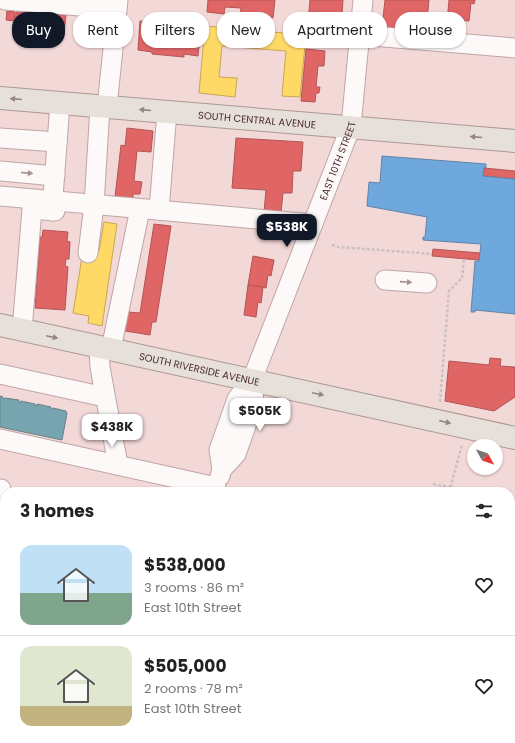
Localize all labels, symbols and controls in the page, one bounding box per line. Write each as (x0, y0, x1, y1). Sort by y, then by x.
chip: Buy (12, 12, 65, 48)
chip: Rent (73, 12, 133, 48)
chip: Filters (141, 12, 209, 48)
chip: New (217, 12, 275, 48)
chip: Apartment (283, 12, 387, 48)
chip: House (395, 12, 466, 48)
one-way arrow (10, 96, 22, 103)
one-way arrow (139, 107, 151, 114)
street label: SOUTH CENTRAL AVENUE (198, 107, 317, 132)
street label: EAST 10TH STREET (315, 120, 359, 202)
one-way arrow (470, 134, 482, 141)
one-way arrow (21, 170, 33, 177)
pin: $538K (259, 214, 315, 248)
text: $538K (266, 217, 308, 236)
one-way arrow (400, 278, 412, 285)
one-way arrow (46, 334, 58, 340)
street label: SOUTH RIVERSIDE AVENUE (138, 348, 261, 389)
one-way arrow (312, 392, 324, 398)
pin: $505K (232, 398, 288, 432)
text: $505K (239, 401, 282, 420)
pin: $438K (84, 414, 140, 448)
text: $438K (91, 417, 133, 436)
one-way arrow (439, 420, 451, 426)
north arrow (467, 439, 503, 475)
map controls (467, 439, 503, 475)
text: 3 homes (20, 499, 94, 523)
icon: filters (473, 500, 495, 522)
text: $538,000 (144, 553, 226, 577)
icon: home (52, 561, 100, 609)
icon: heart (473, 574, 495, 596)
text: 3 rooms · 86 m² (144, 578, 244, 597)
text: East 10th Street (144, 598, 241, 617)
text: $505,000 (144, 654, 227, 678)
icon: home (52, 662, 100, 710)
icon: heart (473, 675, 495, 697)
text: 2 rooms · 78 m² (144, 679, 243, 698)
text: East 10th Street (144, 699, 241, 718)

